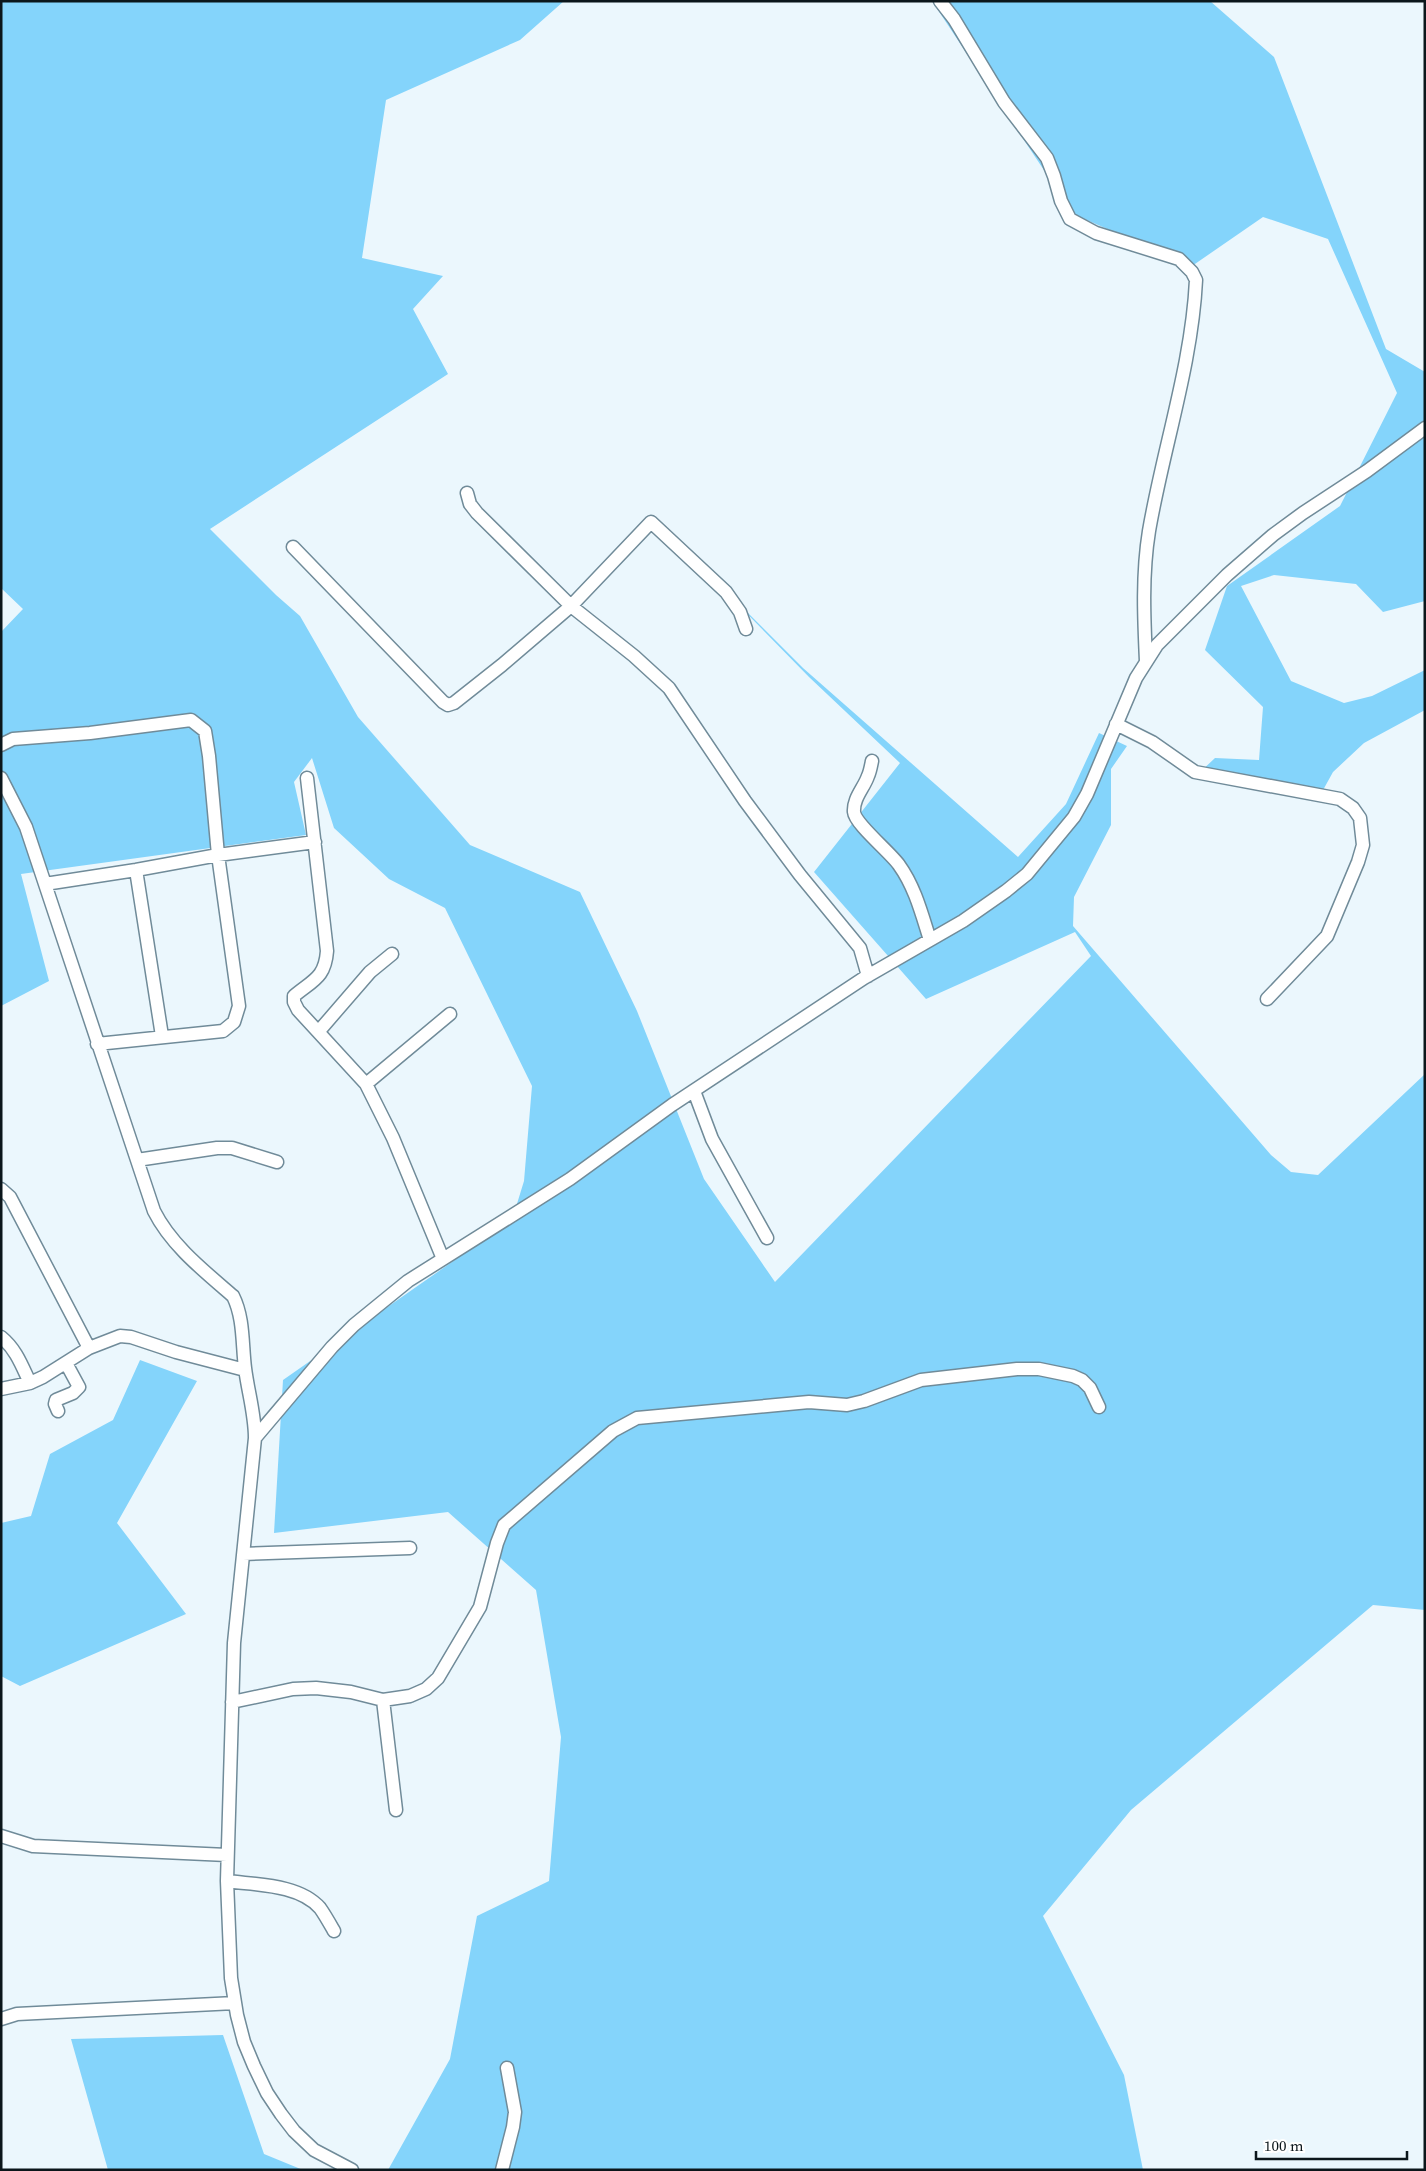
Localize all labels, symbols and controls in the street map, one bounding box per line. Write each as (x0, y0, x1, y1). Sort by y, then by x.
scale bar (1256, 2128, 1407, 2160)
text: 100 m (1264, 2135, 1304, 2156)

